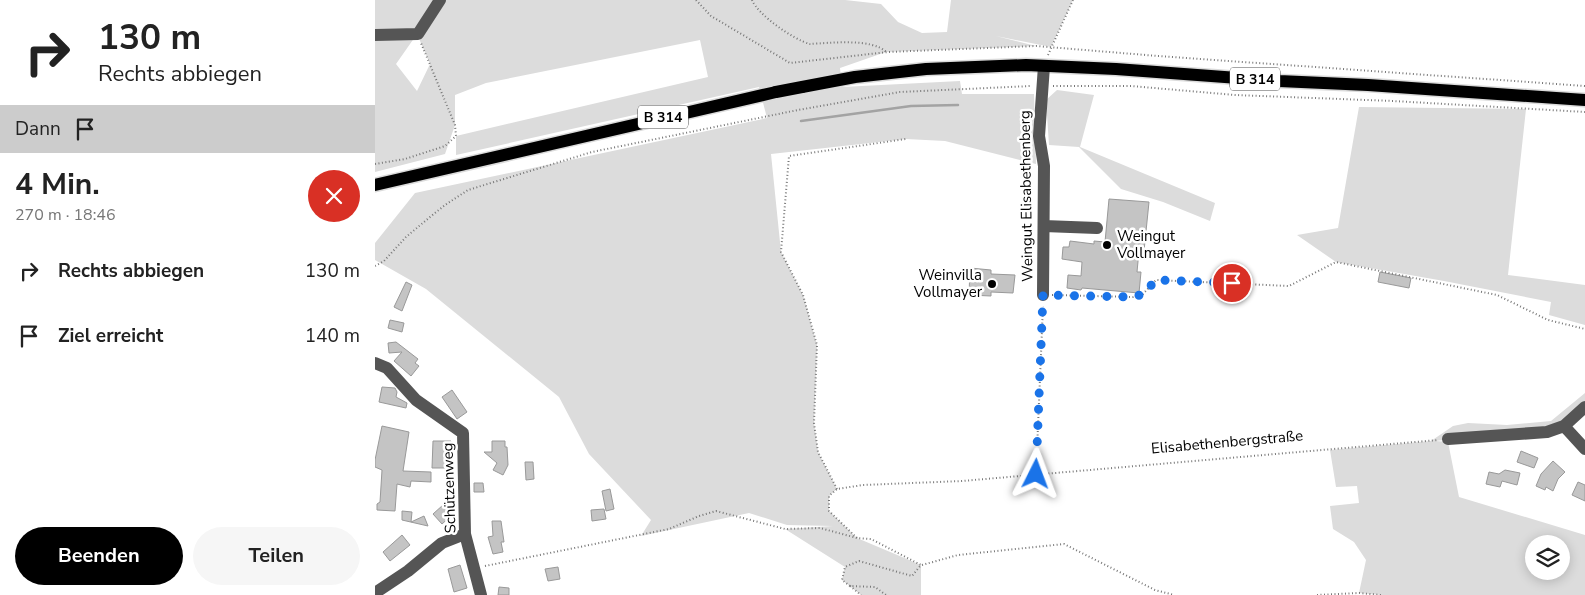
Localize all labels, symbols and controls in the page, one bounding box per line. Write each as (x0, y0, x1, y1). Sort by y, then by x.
text: 130 m (98, 14, 201, 61)
icon: right (15, 20, 80, 85)
text: Rechts abbiegen (98, 59, 262, 89)
road number: B 314 (1230, 68, 1280, 90)
road number: B 314 (638, 105, 688, 128)
street label: Weingut Elisabethenberg (1015, 110, 1037, 282)
icon: arrive (71, 115, 99, 143)
text: Dann (15, 116, 61, 142)
text: 4 Min. (15, 164, 100, 205)
button: close (308, 170, 360, 222)
text: 270 m · 18:46 (15, 204, 116, 226)
place label: Weingut Vollmayer (1116, 226, 1186, 263)
marker: Weingut Vollmayer (1101, 239, 1113, 251)
icon: right (15, 257, 43, 285)
text: Rechts abbiegen (58, 258, 204, 284)
text: 130 m (305, 258, 360, 284)
pin (1211, 262, 1253, 304)
place label: Weinvilla Vollmayer (913, 265, 983, 302)
icon: arrive (1218, 269, 1246, 297)
marker: Weinvilla Vollmayer (986, 278, 998, 290)
icon: arrive (15, 322, 43, 350)
text: Ziel erreicht (58, 323, 163, 349)
text: 140 m (305, 323, 360, 349)
street label: Elisabethenbergstraße (1150, 425, 1304, 459)
street label: Schützenweg (437, 442, 461, 534)
position arrow (1009, 447, 1061, 499)
button: Beenden (15, 527, 183, 585)
button: Teilen (193, 527, 360, 585)
map controls (1525, 535, 1570, 580)
button: layers (1525, 535, 1570, 580)

